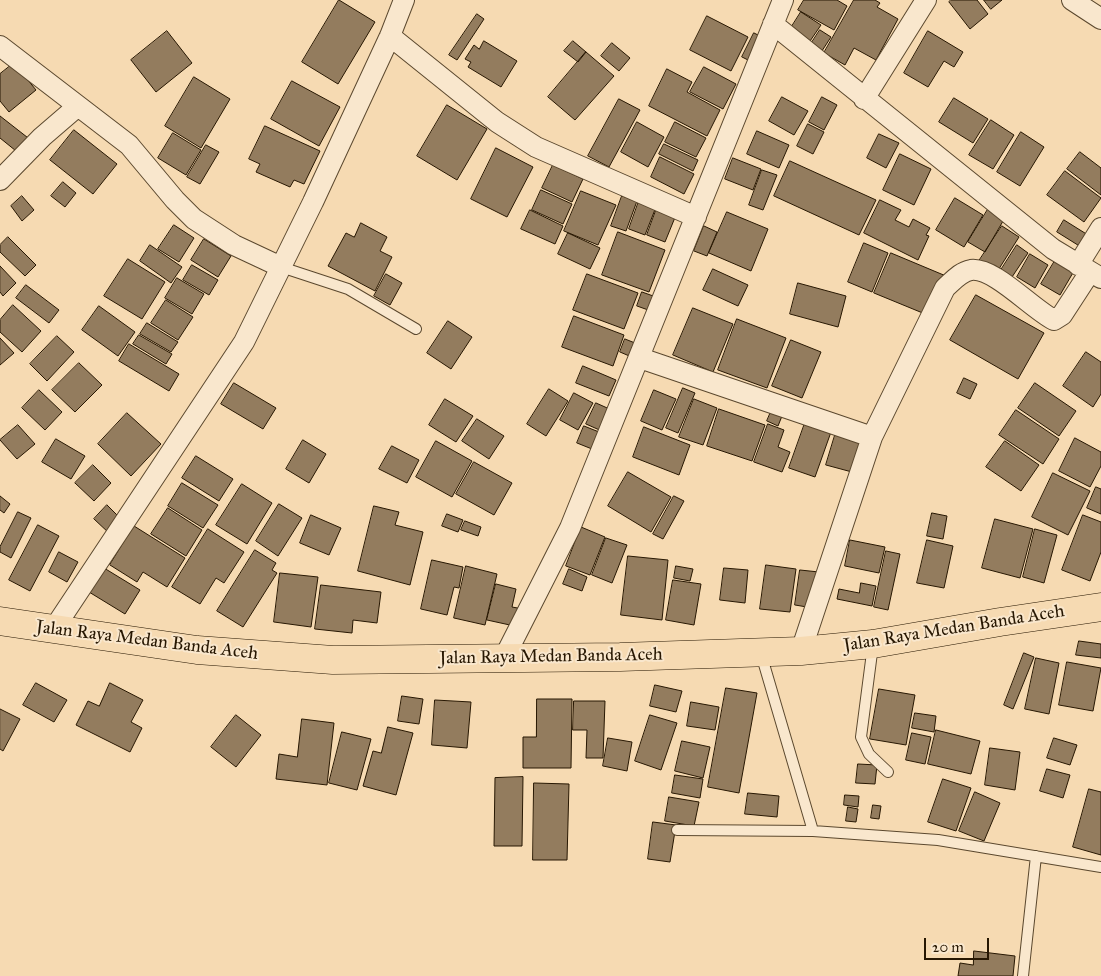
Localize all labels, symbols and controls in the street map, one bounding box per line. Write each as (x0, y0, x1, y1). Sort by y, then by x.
street label: Jalan Raya Medan Banda Aceh (842, 601, 1066, 657)
street label: Jalan Raya Medan Banda Aceh (35, 617, 259, 665)
street label: Jalan Raya Medan Banda Aceh (439, 644, 663, 670)
scale bar (926, 928, 991, 960)
text: 20 m (932, 938, 964, 956)

